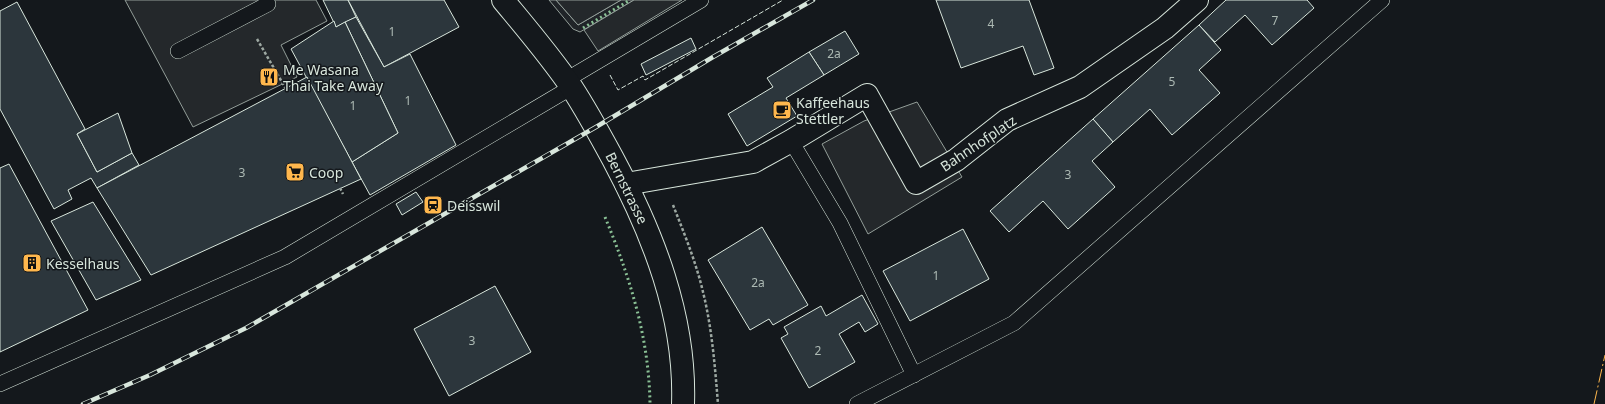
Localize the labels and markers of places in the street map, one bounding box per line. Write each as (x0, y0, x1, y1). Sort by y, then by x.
place label: Me Wasana Thai Take Away (283, 60, 384, 95)
restaurant icon: Me Wasana Thai Take Away (258, 66, 280, 88)
place label: Kaffeehaus Stettler (796, 93, 870, 128)
cafe icon: Kaffeehaus Stettler (771, 99, 793, 121)
supermarket icon: Coop (284, 161, 306, 183)
place label: Coop (309, 163, 343, 182)
station icon: Deisswil (422, 194, 444, 216)
place label: Deisswil (447, 196, 500, 215)
building icon: Kesselhaus (21, 252, 43, 274)
place label: Kesselhaus (46, 254, 120, 273)

